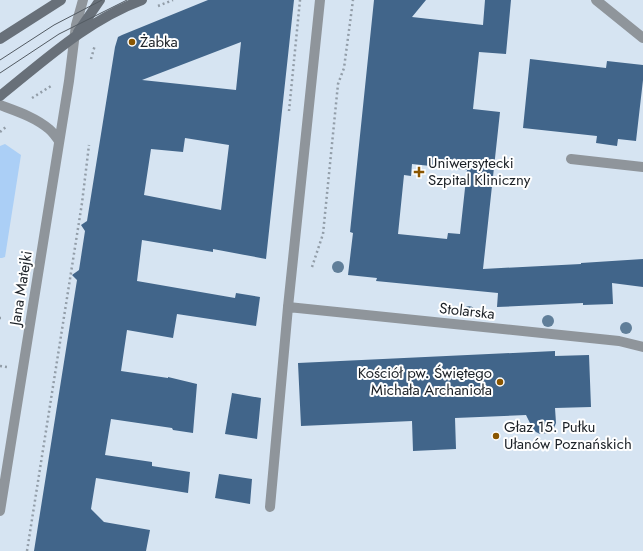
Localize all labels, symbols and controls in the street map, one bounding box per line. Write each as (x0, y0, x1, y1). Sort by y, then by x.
place label: Żabka (140, 31, 178, 53)
marker: Żabka (127, 37, 137, 47)
place label: Uniwersytecki Szpital Kliniczny (428, 152, 531, 191)
marker: Uniwersytecki Szpital Kliniczny (413, 166, 425, 178)
street label: Jana Matejki (4, 249, 38, 329)
street label: Stolarska (438, 297, 496, 325)
place label: Kościół pw. Świętego Michała Archanioła (358, 362, 492, 401)
marker: Kościół pw. Świętego Michała Archanioła (495, 377, 505, 387)
place label: Głaz 15. Pułku Ułanów Poznańskich (504, 416, 632, 455)
marker: Głaz 15. Pułku Ułanów Poznańskich (491, 431, 501, 441)

